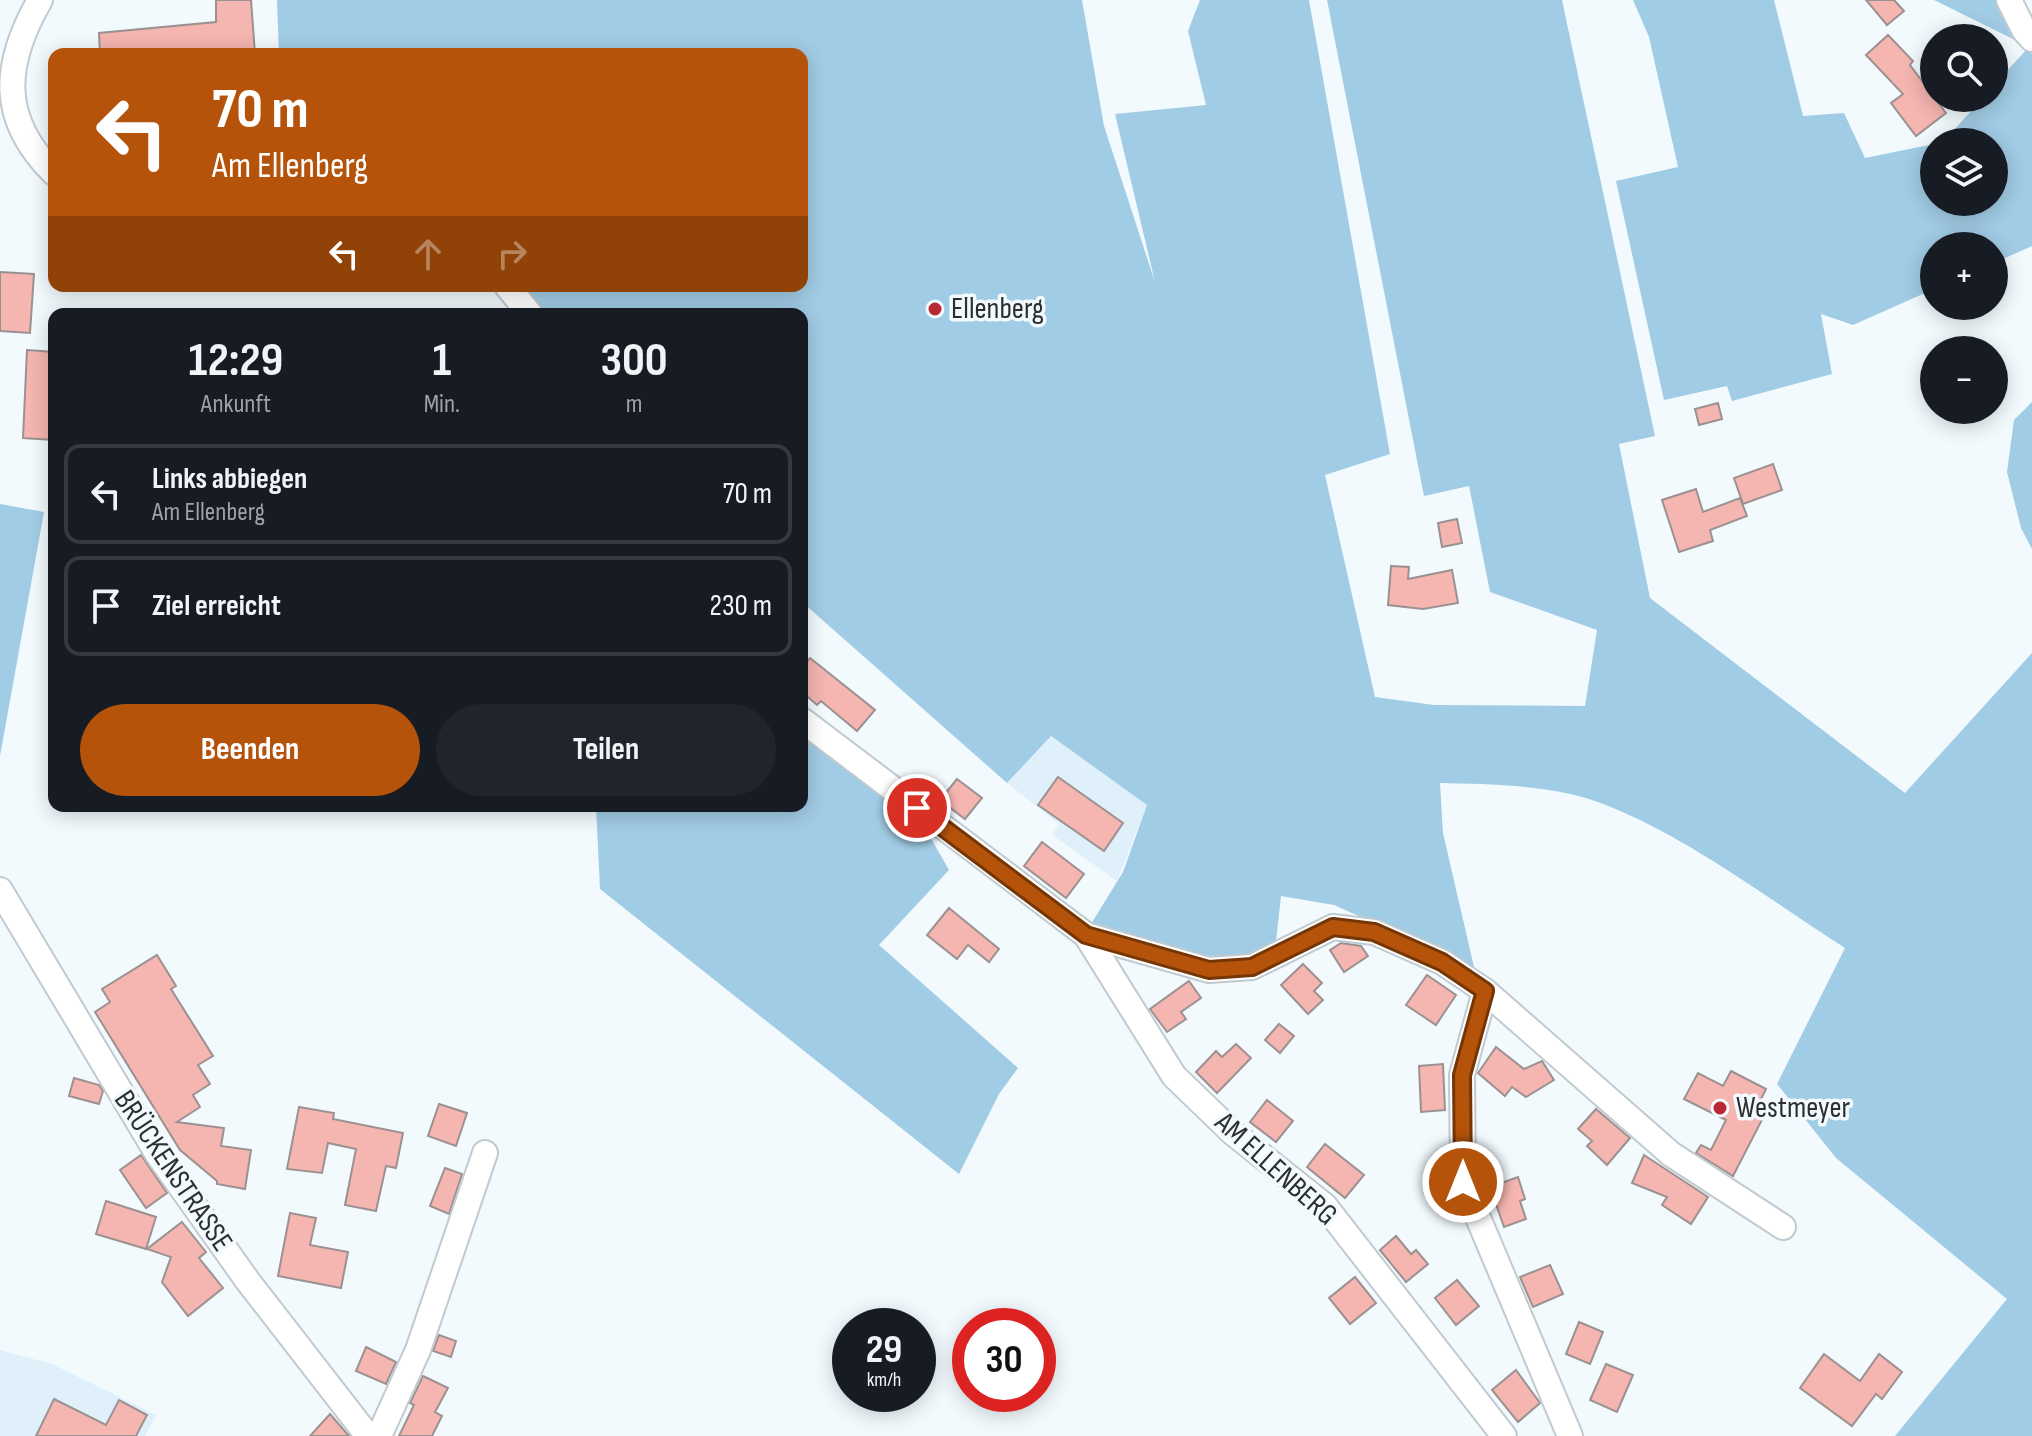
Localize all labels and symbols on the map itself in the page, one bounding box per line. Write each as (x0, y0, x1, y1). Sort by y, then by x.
place label: Ellenberg (951, 291, 1044, 327)
marker: Ellenberg (926, 300, 944, 318)
pin (883, 774, 951, 842)
street label: BRÜCKENSTRASSE (106, 1084, 240, 1258)
place label: Westmeyer (1736, 1090, 1851, 1126)
marker: Westmeyer (1711, 1099, 1729, 1117)
street label: AM ELLENBERG (1207, 1104, 1345, 1233)
position arrow (1421, 1140, 1505, 1224)
speed limit sign: 30 (952, 1308, 1056, 1412)

